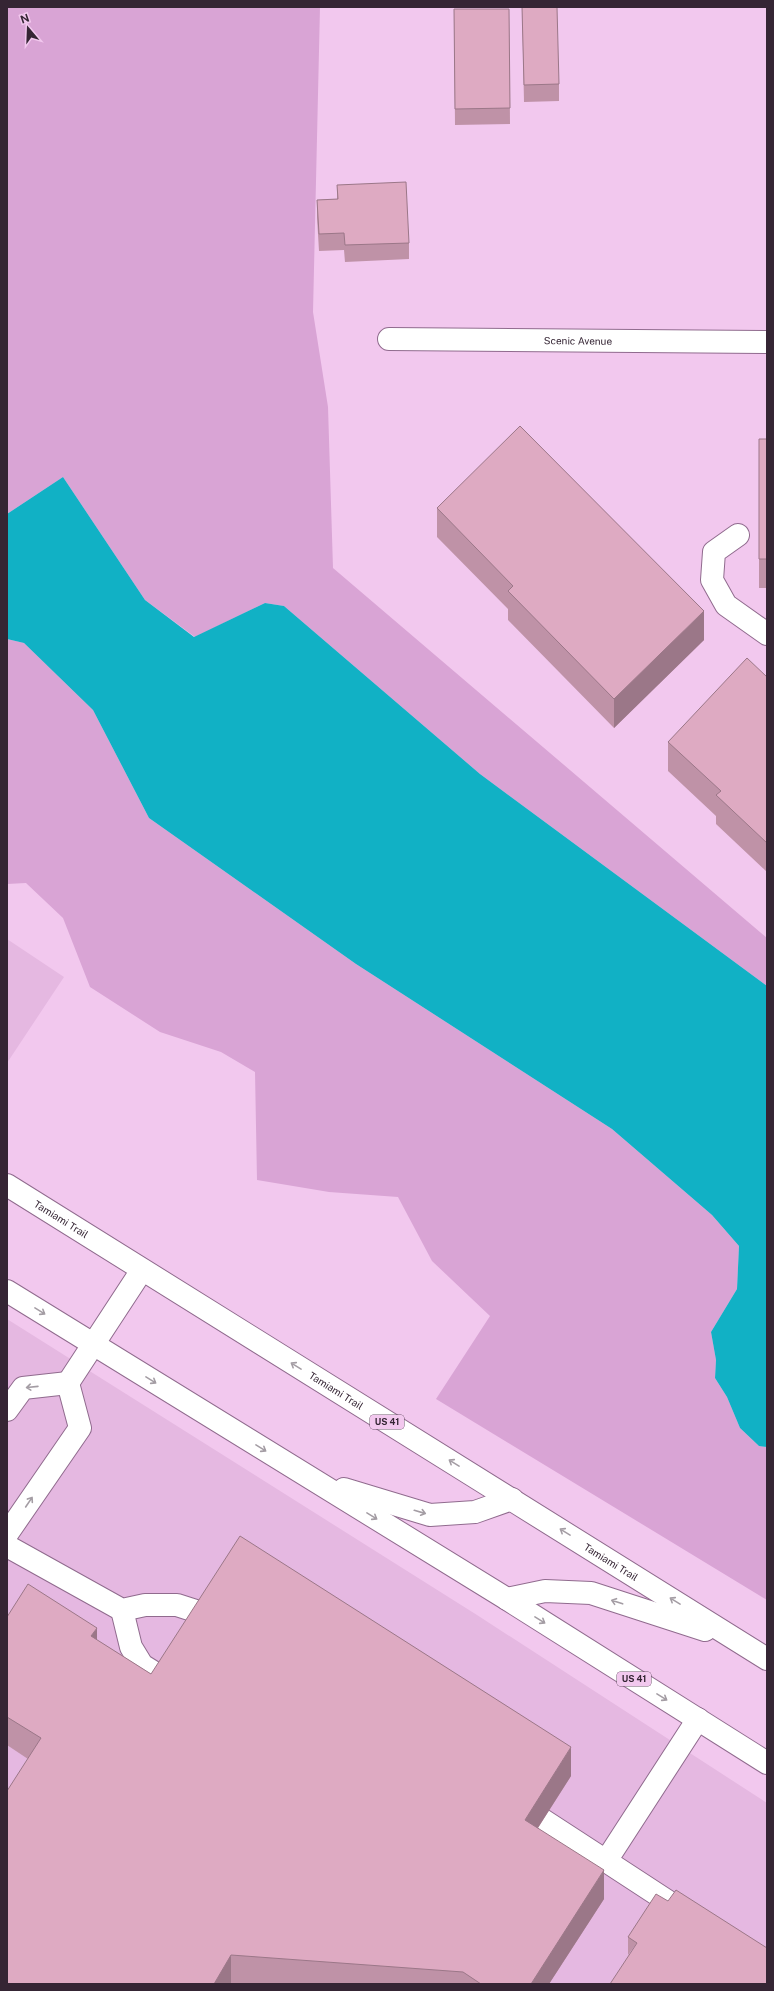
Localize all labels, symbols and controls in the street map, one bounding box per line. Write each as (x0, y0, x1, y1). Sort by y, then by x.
north arrow (8, 8, 48, 48)
text: N (19, 11, 31, 26)
street label: Scenic Avenue (544, 334, 612, 347)
street label: Tamiami Trail (32, 1197, 91, 1240)
one-way arrow (34, 1308, 46, 1316)
one-way arrow (290, 1361, 302, 1369)
street label: Tamiami Trail (307, 1369, 366, 1412)
one-way arrow (145, 1376, 157, 1384)
one-way arrow (26, 1383, 39, 1390)
road number: US 41 (370, 1415, 404, 1429)
one-way arrow (255, 1444, 267, 1452)
one-way arrow (448, 1459, 460, 1467)
one-way arrow (25, 1496, 33, 1507)
one-way arrow (414, 1509, 427, 1516)
one-way arrow (366, 1512, 377, 1520)
one-way arrow (560, 1528, 571, 1536)
street label: Tamiami Trail (582, 1540, 640, 1583)
one-way arrow (669, 1597, 681, 1605)
one-way arrow (611, 1598, 624, 1605)
one-way arrow (534, 1616, 545, 1624)
road number: US 41 (617, 1672, 651, 1686)
one-way arrow (656, 1693, 668, 1701)

